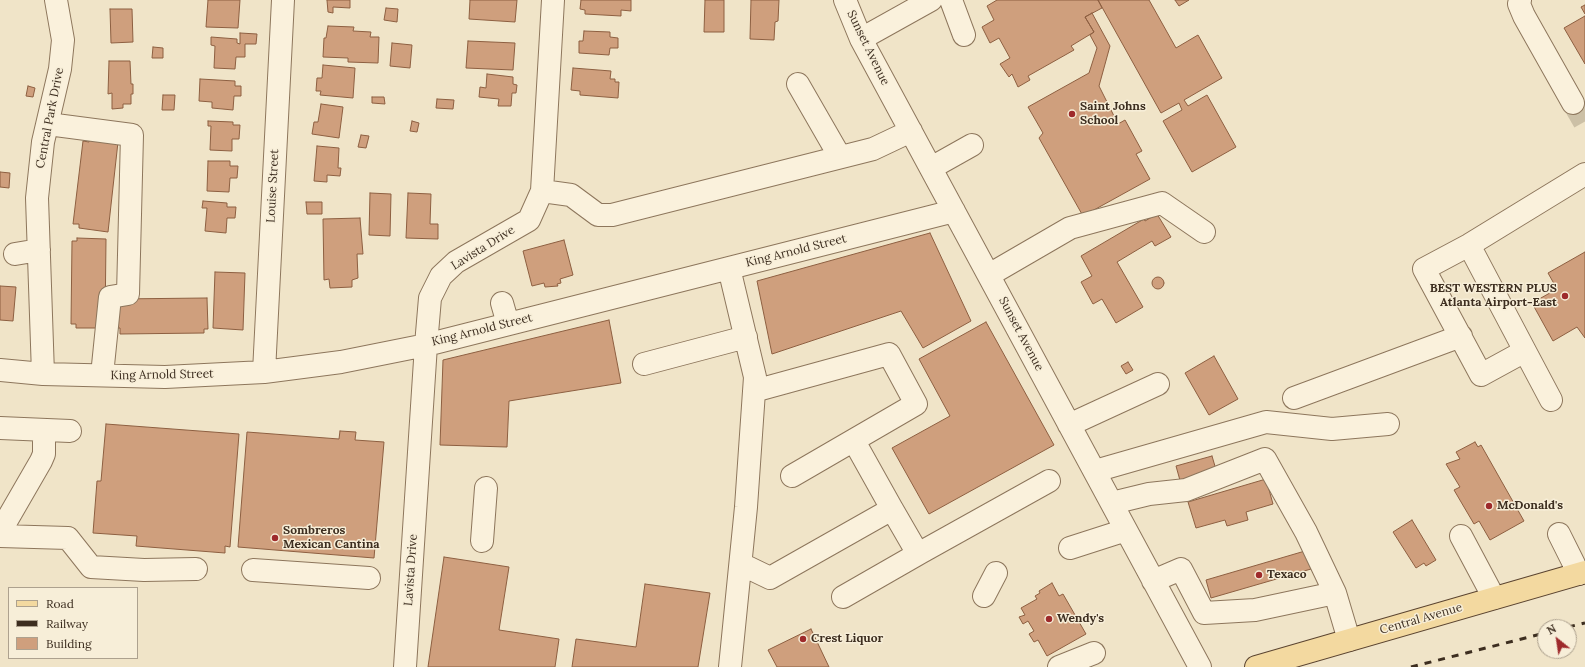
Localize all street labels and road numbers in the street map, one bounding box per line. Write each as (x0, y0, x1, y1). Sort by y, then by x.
street label: Sunset Avenue (844, 8, 892, 88)
street label: Central Park Drive (33, 66, 67, 170)
street label: Louise Street (264, 149, 282, 223)
street label: Lavista Drive (449, 223, 517, 273)
street label: King Arnold Street (744, 232, 848, 270)
street label: Sunset Avenue (995, 295, 1047, 373)
street label: King Arnold Street (430, 311, 534, 349)
street label: King Arnold Street (110, 367, 214, 383)
street label: Lavista Drive (401, 533, 421, 607)
street label: Central Avenue (1378, 600, 1464, 638)

